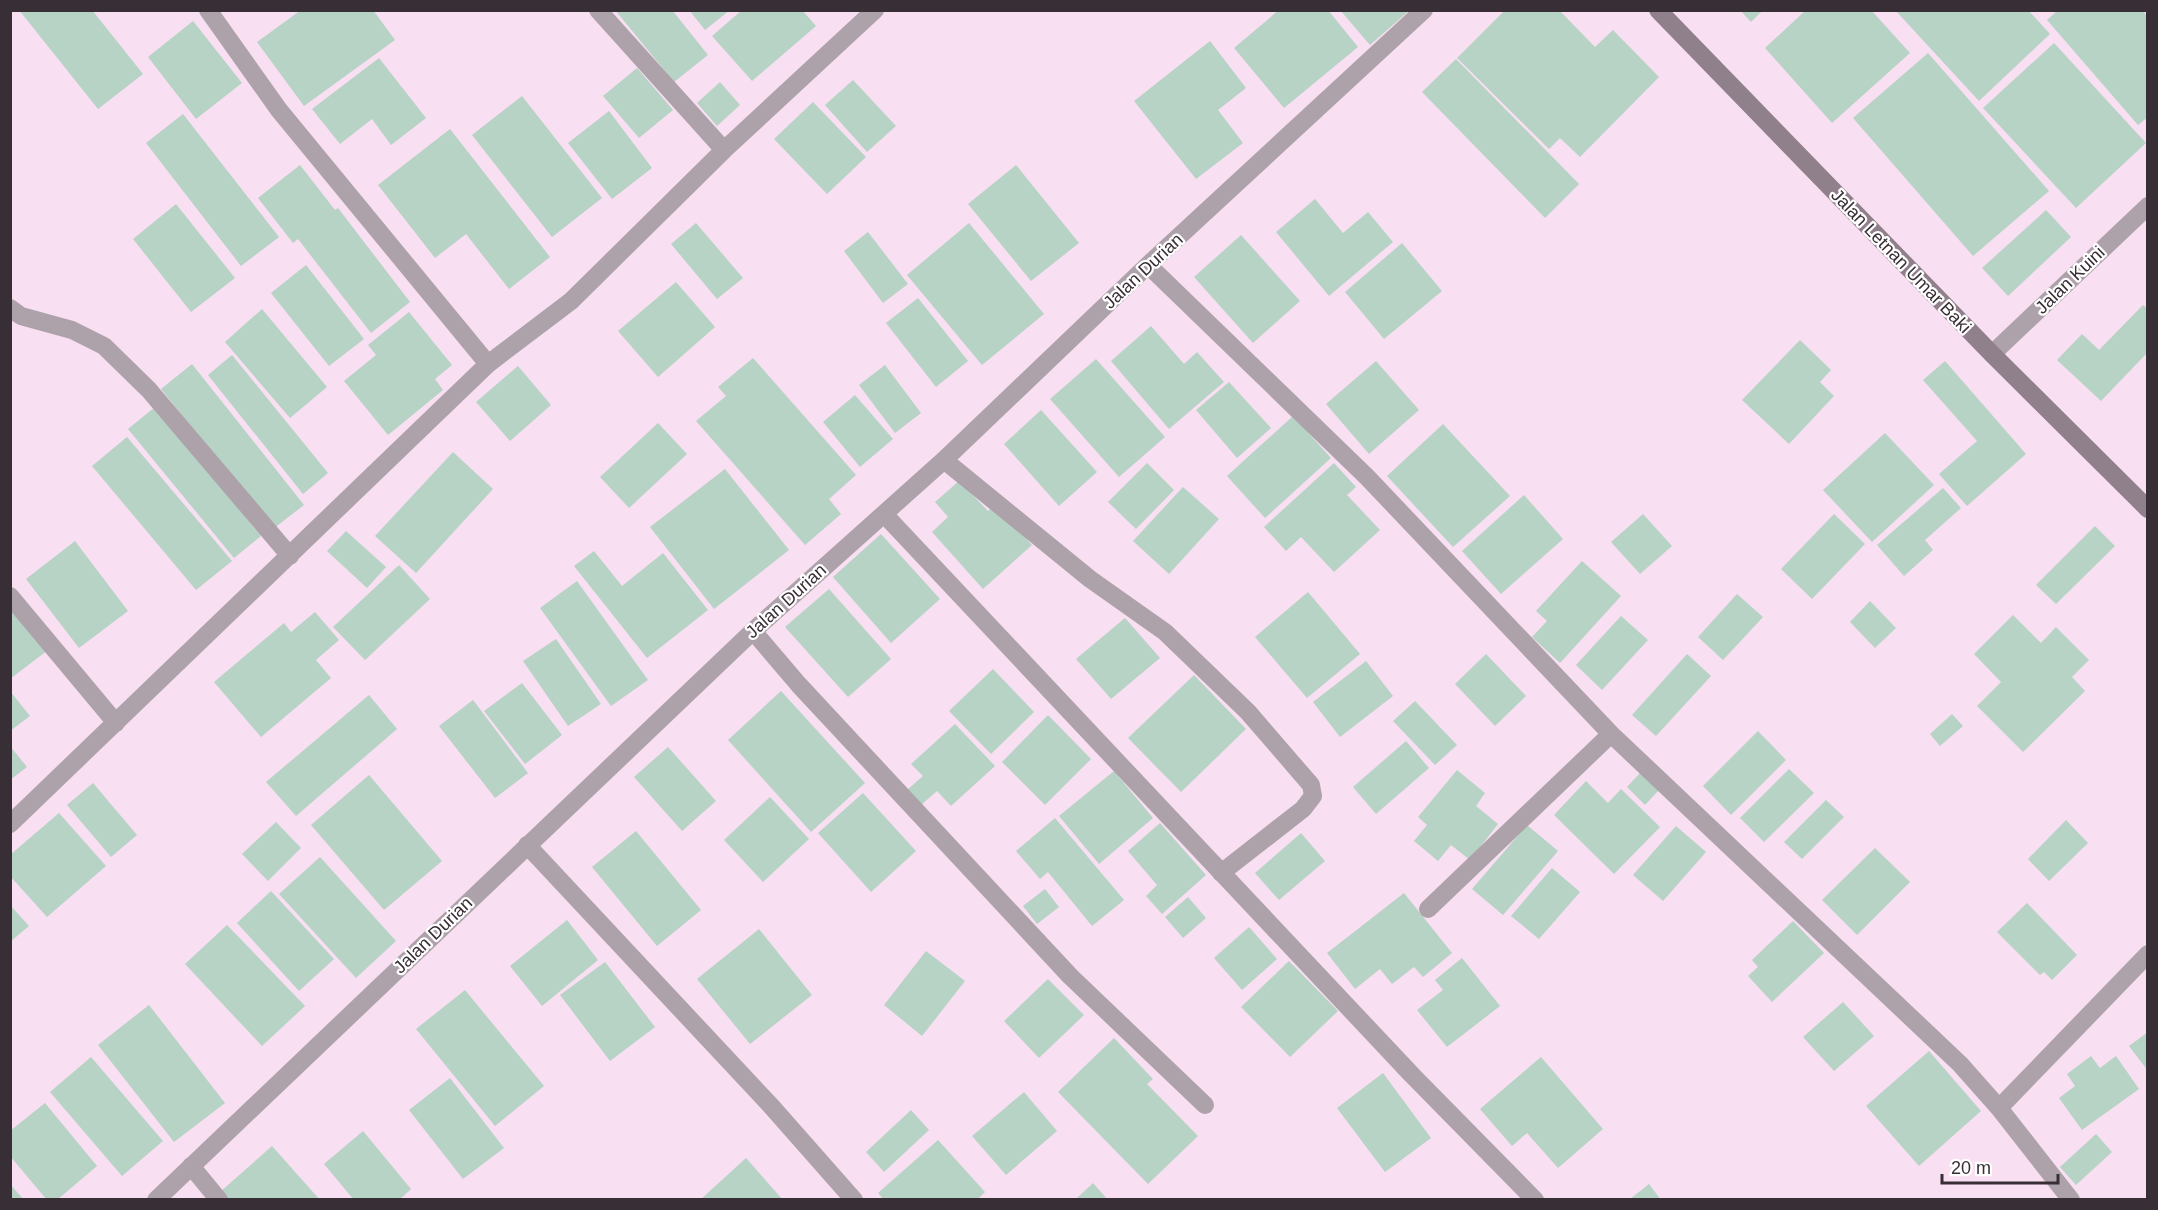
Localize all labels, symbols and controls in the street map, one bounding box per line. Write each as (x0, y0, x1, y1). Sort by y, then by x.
street label: Jalan Letnan Umar Baki (1827, 185, 1975, 337)
street label: Jalan Durian (1099, 229, 1187, 313)
street label: Jalan Kuini (2031, 242, 2109, 318)
street label: Jalan Durian (742, 560, 830, 642)
street label: Jalan Durian (390, 893, 476, 977)
scale bar (1942, 1147, 2058, 1185)
text: 20 m (1951, 1158, 1991, 1178)

